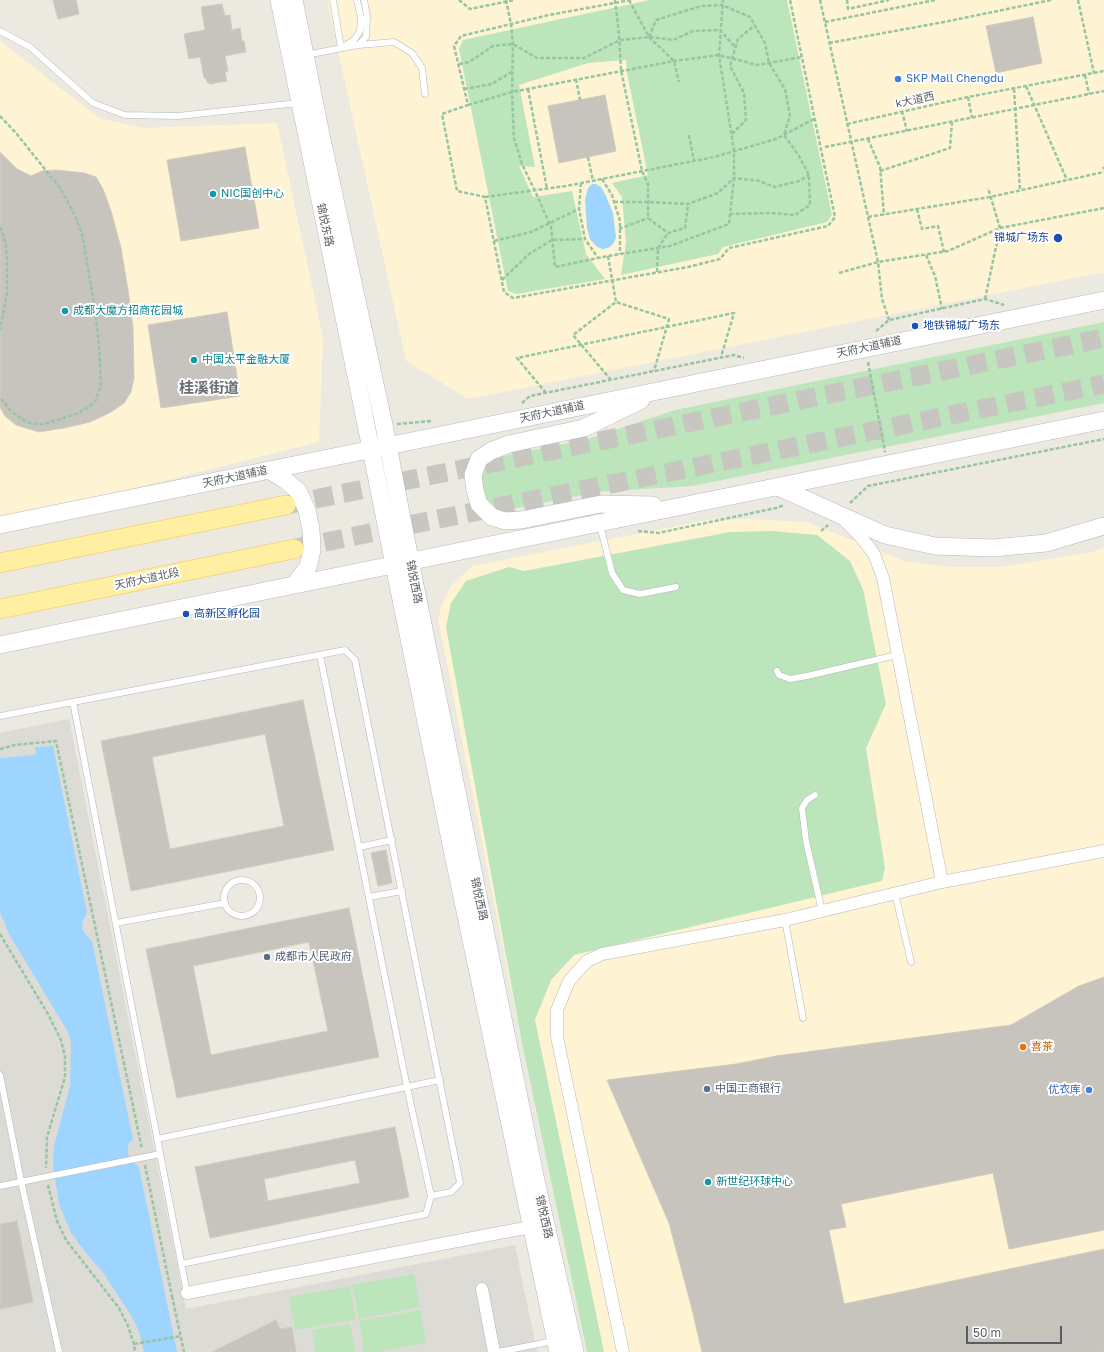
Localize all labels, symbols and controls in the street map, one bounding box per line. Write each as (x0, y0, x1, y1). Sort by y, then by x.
place label: SKP Mall Chengdu (906, 72, 1004, 86)
marker: SKP Mall Chengdu (893, 74, 903, 84)
street label: k大道西 (894, 89, 936, 111)
place label: NIC国创中心 (221, 187, 284, 201)
marker: NIC国创中心 (208, 189, 218, 199)
street label: 锦悦东路 (314, 202, 336, 248)
place label: 锦城广场东 (994, 231, 1049, 245)
marker: 锦城广场东 (1052, 232, 1064, 244)
place label: 成都大魔方招商花园城 (73, 304, 183, 318)
marker: 成都大魔方招商花园城 (60, 306, 70, 316)
place label: 地铁锦城广场东 (923, 319, 1000, 333)
marker: 地铁锦城广场东 (910, 321, 920, 331)
street label: 天府大道辅道 (835, 334, 903, 360)
place label: 中国太平金融大厦 (202, 353, 290, 367)
marker: 中国太平金融大厦 (189, 355, 199, 365)
district label: 桂溪街道 (179, 379, 239, 397)
street label: 天府大道辅道 (518, 399, 586, 425)
street label: 天府大道辅道 (201, 464, 269, 490)
street label: 锦悦西路 (403, 559, 425, 605)
street label: 天府大道北段 (113, 566, 181, 592)
place label: 高新区孵化园 (194, 607, 260, 621)
marker: 高新区孵化园 (181, 609, 191, 619)
street label: 锦悦西路 (468, 876, 490, 922)
place label: 成都市人民政府 (275, 950, 352, 964)
marker: 成都市人民政府 (262, 952, 272, 962)
place label: 喜茶 (1031, 1040, 1053, 1054)
marker: 喜茶 (1018, 1042, 1028, 1052)
place label: 中国工商银行 (715, 1082, 781, 1096)
place label: 优衣库 (1048, 1083, 1081, 1097)
marker: 中国工商银行 (702, 1084, 712, 1094)
marker: 优衣库 (1084, 1085, 1094, 1095)
place label: 新世纪环球中心 (716, 1175, 793, 1189)
marker: 新世纪环球中心 (703, 1177, 713, 1187)
street label: 锦悦西路 (533, 1194, 555, 1240)
scale bar (968, 1318, 1064, 1344)
text: 50 m (973, 1325, 1001, 1340)

